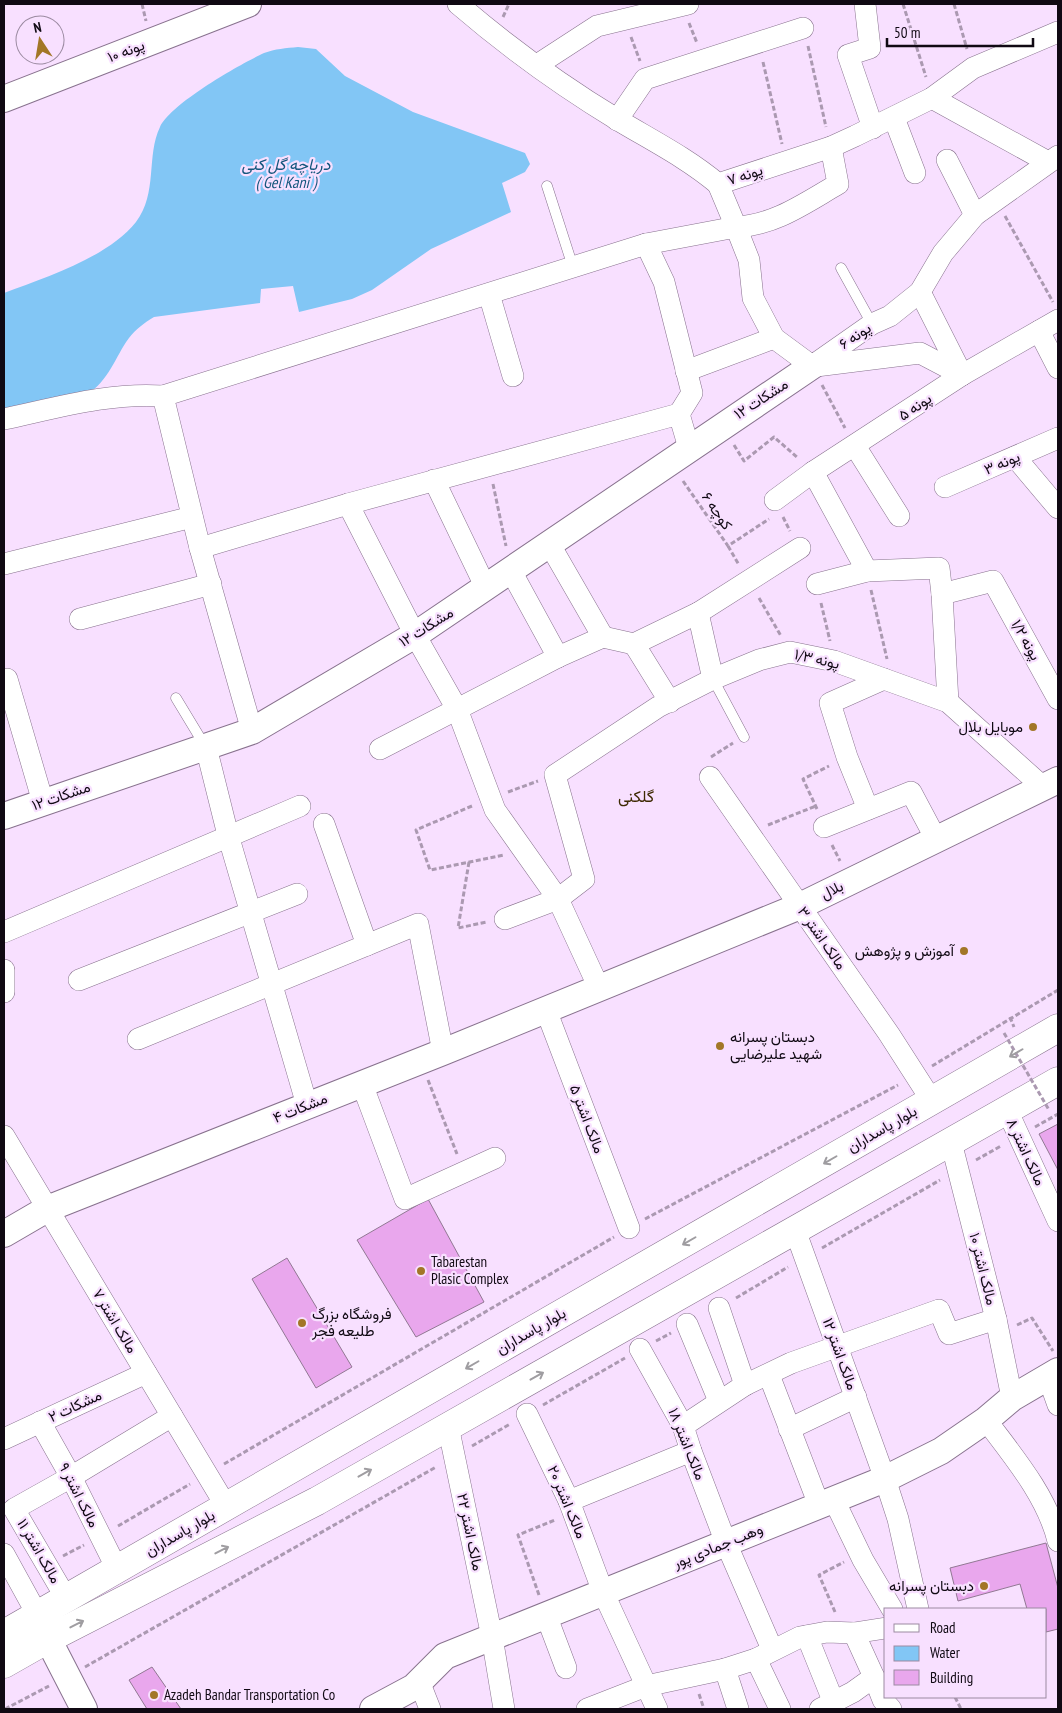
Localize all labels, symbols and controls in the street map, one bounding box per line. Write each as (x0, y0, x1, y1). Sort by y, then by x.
north arrow (15, 15, 65, 65)
scale bar (887, 15, 1033, 47)
text: N (32, 18, 43, 37)
text: 50 m (894, 23, 920, 42)
street label: پونه ۱۰ (105, 35, 147, 67)
water label: دریاچه گل کنی ( Gel Kani ) (242, 154, 331, 192)
street label: پونه ۷ (725, 160, 765, 190)
street label: پونه ۶ (835, 318, 875, 354)
street label: مشکات ۱۲ (730, 374, 791, 423)
street label: پونه ۵ (894, 389, 936, 425)
street label: پونه ۳ (981, 447, 1023, 479)
street label: کوچه ۶ (697, 488, 737, 534)
street label: مشکات ۱۲ (395, 602, 457, 651)
street label: پونه ۱/۲ (1007, 616, 1045, 664)
street label: پونه ۱/۳ (792, 644, 842, 674)
place label: موبایل بلال (959, 717, 1023, 736)
marker: موبایل بلال (1027, 721, 1039, 733)
street label: مشکات ۱۲ (29, 777, 93, 814)
district label: گلکنی (618, 786, 654, 807)
street label: بلال (817, 876, 846, 903)
street label: مالک اشتر ۳ (794, 902, 851, 973)
place label: آموزش و پژوهش (855, 941, 956, 961)
marker: آموزش و پژوهش (958, 945, 970, 957)
place label: دبستان پسرانه شهید علیرضایی (730, 1027, 822, 1064)
marker: دبستان پسرانه شهید علیرضایی (714, 1040, 726, 1052)
one-way arrow (1009, 1048, 1024, 1058)
street label: مالک اشتر ۵ (566, 1082, 609, 1156)
street label: مشکات ۴ (270, 1088, 330, 1127)
street label: بلوار پاسداران (844, 1101, 920, 1157)
street label: مالک اشتر ۸ (1003, 1115, 1050, 1188)
one-way arrow (823, 1155, 837, 1165)
street label: مالک اشتر ۱۰ (965, 1231, 1002, 1307)
one-way arrow (682, 1236, 696, 1246)
place label: Tabarestan Plasic Complex (431, 1252, 509, 1288)
marker: Tabarestan Plasic Complex (415, 1265, 427, 1277)
street label: مالک اشتر ۷ (89, 1285, 142, 1357)
street label: بلوار پاسداران (493, 1303, 569, 1359)
place label: فروشگاه بزرگ طلیعه فجر (311, 1304, 392, 1340)
street label: مالک اشتر ۱۲ (819, 1315, 862, 1393)
marker: فروشگاه بزرگ طلیعه فجر (296, 1317, 308, 1329)
one-way arrow (464, 1360, 479, 1370)
one-way arrow (529, 1371, 544, 1380)
street label: مشکات ۲ (45, 1385, 104, 1426)
street label: مالک اشتر ۱۸ (664, 1405, 711, 1483)
street label: مالک اشتر ۹ (55, 1459, 104, 1530)
street label: مالک اشتر ۲۰ (544, 1462, 591, 1541)
one-way arrow (357, 1468, 372, 1478)
street label: مالک اشتر ۲۲ (453, 1491, 488, 1572)
street label: بلوار پاسداران (142, 1505, 218, 1561)
street label: مالک اشتر ۱۱ (13, 1515, 66, 1587)
street label: وهب جمادی پور (669, 1519, 766, 1573)
one-way arrow (214, 1545, 229, 1555)
place label: دبستان پسرانه (889, 1576, 974, 1596)
marker: دبستان پسرانه (978, 1580, 990, 1592)
legend (884, 1608, 1047, 1698)
text: Road (930, 1618, 956, 1637)
one-way arrow (69, 1619, 84, 1628)
text: Water (930, 1643, 961, 1662)
text: Building (930, 1668, 973, 1687)
place label: Azadeh Bandar Transportation Co (164, 1685, 335, 1704)
marker: Azadeh Bandar Transportation Co (148, 1689, 160, 1701)

